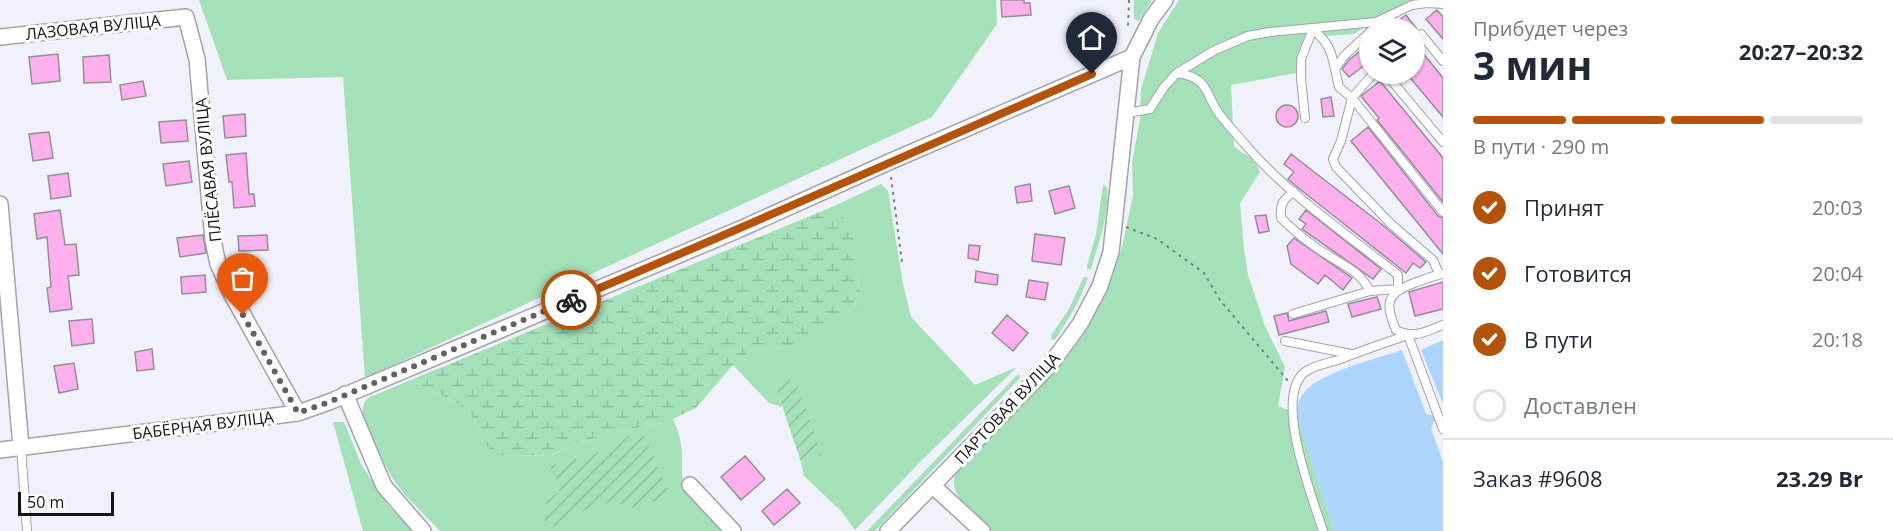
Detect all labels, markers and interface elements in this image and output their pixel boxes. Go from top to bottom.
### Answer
street label: ЛАЗОВАЯ ВУЛІЦА [24,9,163,45]
pin [1066,12,1117,74]
text: Прибудет через [1473,15,1628,42]
map controls [1359,18,1425,84]
button: layers [1359,18,1425,84]
icon: home [1075,21,1108,54]
text: 20:27–20:32 [1739,36,1863,66]
text: 3 мин [1473,38,1592,91]
street label: ПЛЁСАВАЯ ВУЛІЦА [189,96,226,243]
text: В пути · 290 m [1473,133,1609,160]
icon: check [1473,191,1506,224]
text: Принят [1524,192,1604,222]
text: 20:03 [1812,194,1863,221]
pin [217,253,268,315]
icon: check [1473,257,1506,290]
text: Готовится [1524,258,1632,288]
text: 20:04 [1812,260,1863,287]
icon: bag [226,262,259,295]
courier [541,270,601,330]
icon: bike [555,284,588,317]
icon: check [1473,323,1506,356]
text: В пути [1524,324,1593,354]
text: 20:18 [1812,326,1863,353]
street label: ПАРТОВАЯ ВУЛІЦА [949,347,1065,469]
text: Доставлен [1524,390,1637,420]
street label: БАБЁРНАЯ ВУЛІЦА [131,405,276,445]
text: Заказ #9608 [1473,463,1603,493]
text: 23.29 Br [1776,463,1863,493]
scale bar [18,489,114,516]
text: 50 m [27,491,64,513]

